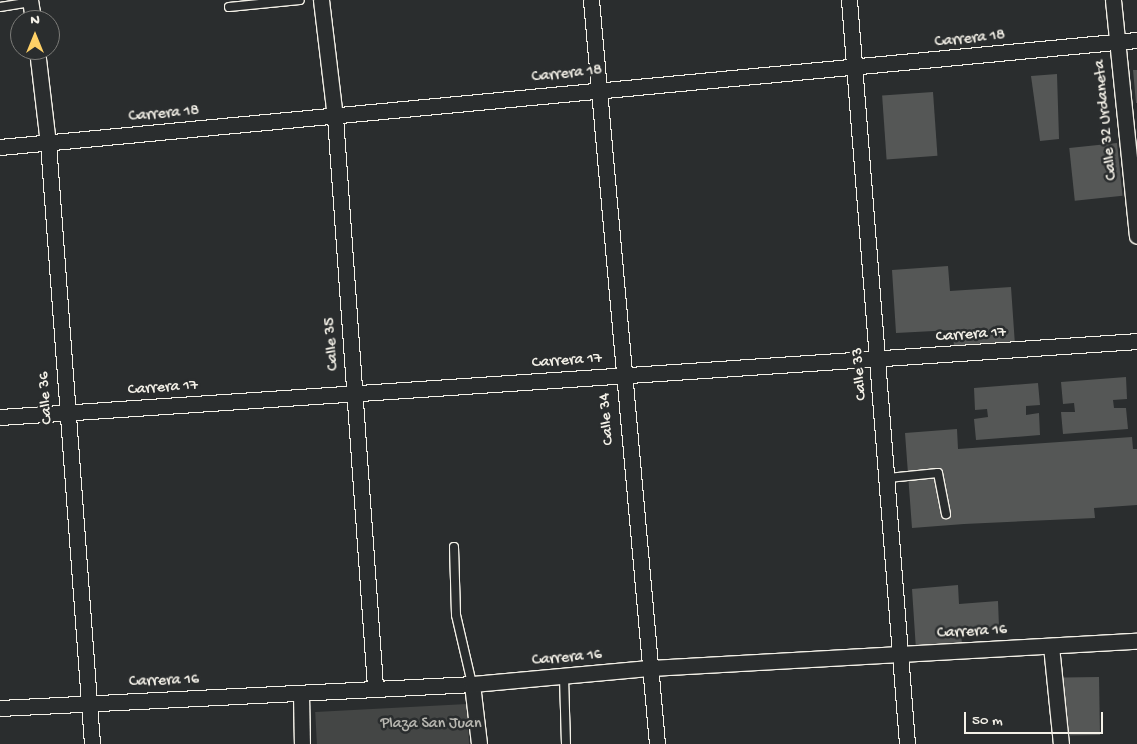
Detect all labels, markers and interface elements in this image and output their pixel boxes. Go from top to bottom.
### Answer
north arrow [10,10,60,60]
text: N [30,12,40,29]
street label: Carrera 18 [934,27,1006,53]
street label: Calle 32 Urdaneta [1091,59,1123,181]
street label: Carrera 18 [531,62,603,88]
street label: Carrera 18 [128,102,200,128]
street label: Calle 35 [322,317,344,371]
street label: Carrera 17 [935,324,1007,348]
street label: Calle 33 [849,347,873,401]
street label: Carrera 17 [531,350,603,374]
street label: Calle 36 [36,371,58,425]
street label: Carrera 17 [127,377,199,401]
street label: Calle 34 [596,392,620,446]
street label: Carrera 16 [937,622,1007,644]
street label: Carrera 16 [531,646,603,672]
street label: Carrera 16 [129,671,199,693]
scale bar [967,702,1106,734]
text: 50 m [972,712,1003,730]
park label: Plaza San Juan [380,715,482,735]

